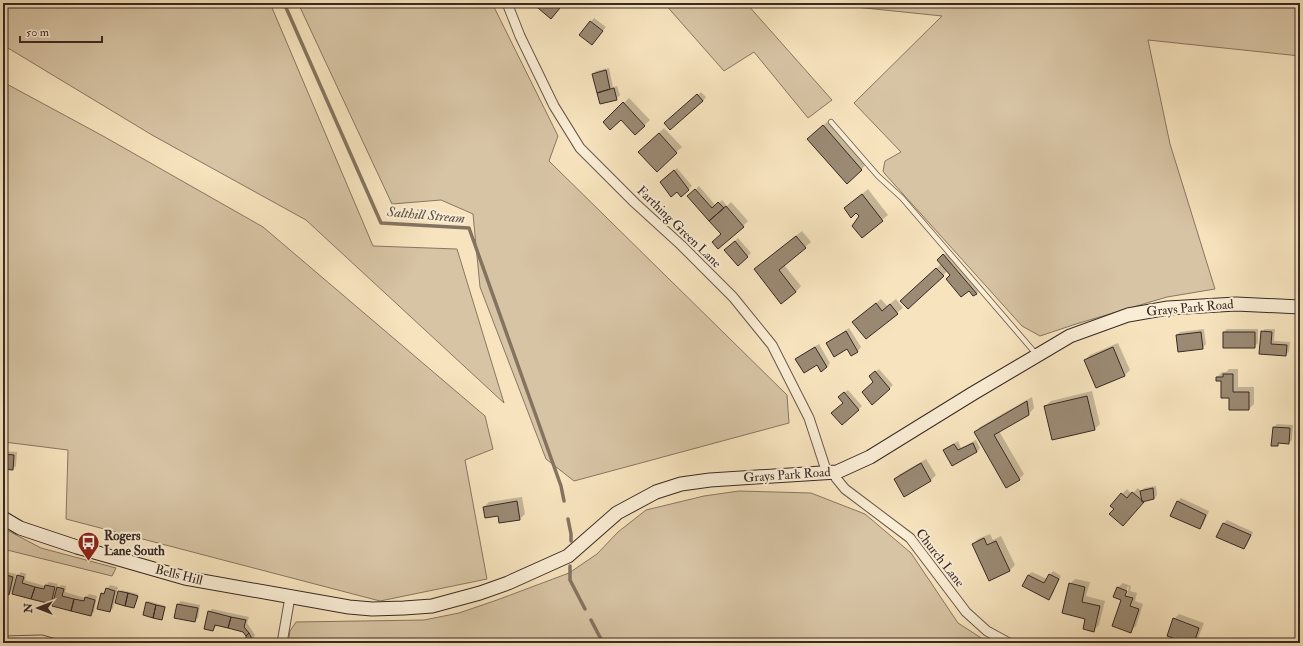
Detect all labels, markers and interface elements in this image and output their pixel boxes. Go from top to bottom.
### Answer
scale bar [20,18,102,44]
text: 50 m [26,25,50,40]
street label: Farthing Green Lane [633,183,725,272]
water label: Salthill Stream [385,203,466,227]
street label: Grays Park Road [1146,296,1235,321]
street label: Grays Park Road [743,464,832,487]
street label: Church Lane [912,526,968,591]
place label: Rogers Lane South [104,528,165,559]
bus stop icon: Rogers Lane South [76,530,102,563]
street label: Bells Hill [153,561,205,589]
north arrow [18,588,58,628]
text: N [22,602,35,614]

